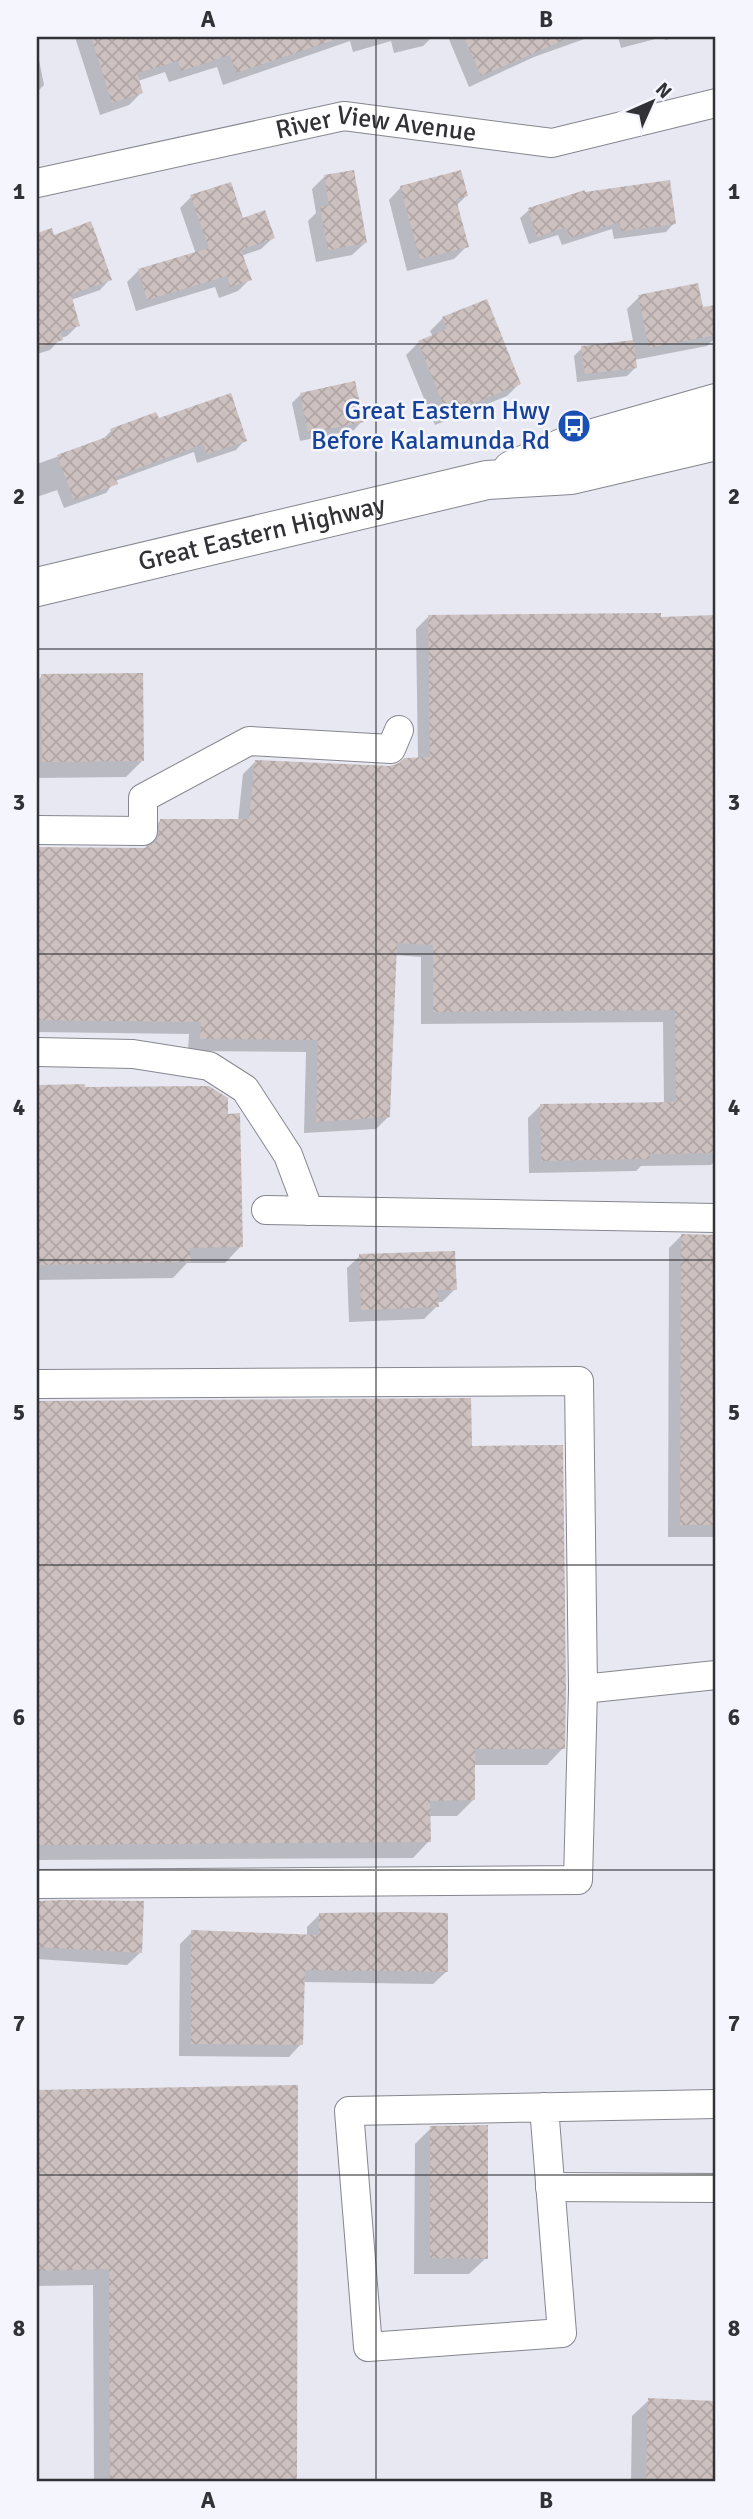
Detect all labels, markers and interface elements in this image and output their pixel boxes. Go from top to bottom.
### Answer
text: A [201,5,216,34]
text: B [539,5,553,34]
north arrow [616,66,686,136]
text: N [650,78,676,104]
street label: River View Avenue [273,99,478,149]
text: 1 [13,177,25,206]
text: 1 [728,177,740,206]
place label: Great Eastern Hwy Before Kalamunda Rd [311,395,550,457]
bus stop icon: Great Eastern Hwy Before Kalamunda Rd [555,407,593,445]
text: 2 [13,482,25,511]
text: 2 [728,482,740,511]
street label: Great Eastern Highway [135,489,388,578]
text: 3 [13,788,25,817]
text: 3 [728,788,740,817]
text: 4 [13,1093,25,1122]
text: 4 [728,1093,740,1122]
text: 5 [13,1398,25,1427]
text: 5 [728,1398,740,1427]
text: 6 [13,1703,25,1732]
text: 6 [728,1703,740,1732]
text: 7 [13,2009,25,2038]
text: 7 [728,2009,740,2038]
text: 8 [13,2314,25,2343]
text: 8 [728,2314,740,2343]
text: A [201,2486,216,2515]
text: B [539,2486,553,2515]

